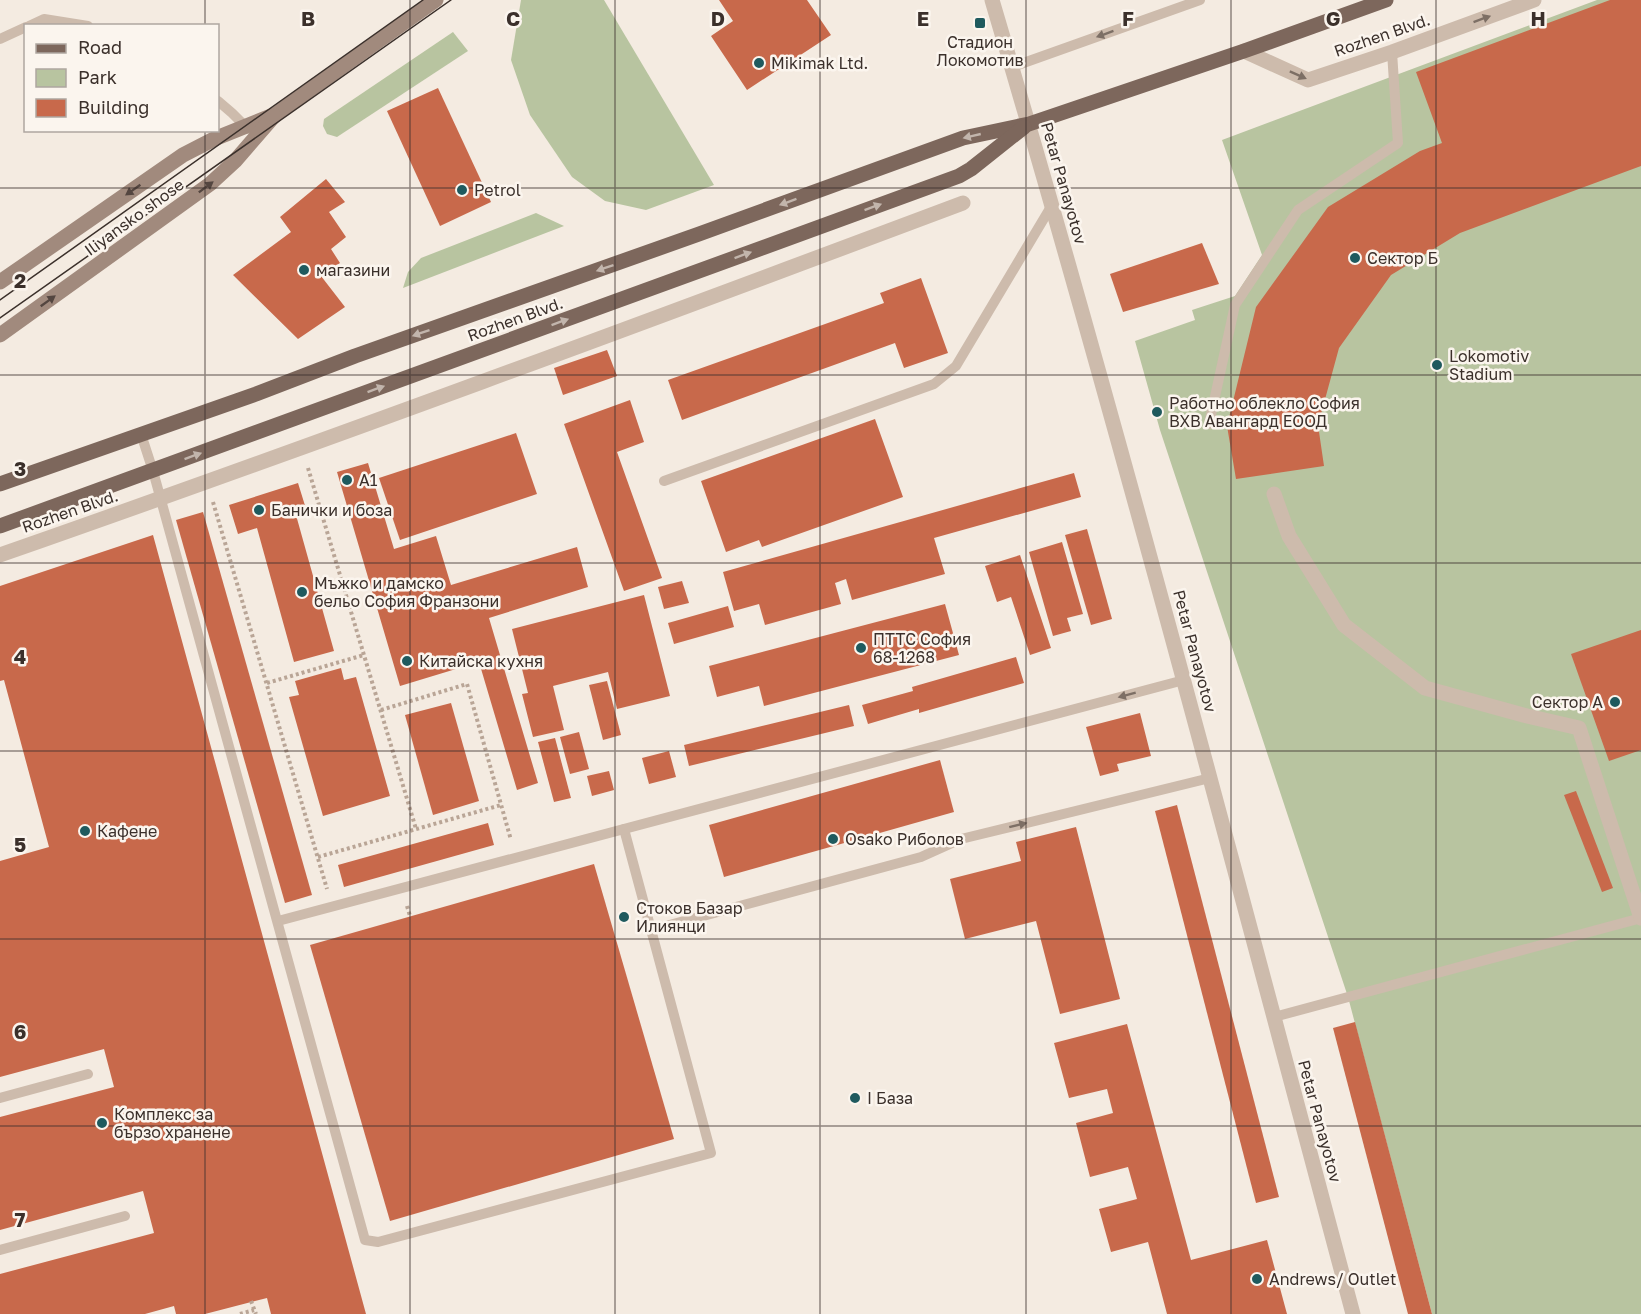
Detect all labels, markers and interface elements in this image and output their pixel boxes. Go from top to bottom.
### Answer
text: B [301,6,315,30]
text: C [506,6,520,30]
text: D [711,6,725,30]
text: E [917,6,929,30]
text: F [1122,6,1134,30]
text: G [1326,6,1340,30]
text: H [1530,6,1546,30]
street label: Rozhen Blvd. [1331,9,1433,61]
one-way arrow [1473,14,1491,24]
marker: Стадион Локомотив [973,16,987,30]
legend [24,24,219,132]
one-way arrow [1096,29,1114,39]
place label: Стадион Локомотив [936,32,1024,70]
text: Road [78,36,122,58]
place label: Mikimak Ltd. [771,53,868,73]
marker: Mikimak Ltd. [752,56,766,70]
text: Park [78,66,117,88]
one-way arrow [1289,71,1306,80]
text: Building [78,96,149,118]
street label: Petar Panayotov [1037,120,1091,246]
one-way arrow [962,132,981,141]
street label: Iliyansko shose [80,174,188,260]
place label: Petrol [474,180,521,200]
one-way arrow [198,182,213,194]
marker: Petrol [455,183,469,197]
one-way arrow [125,184,141,196]
one-way arrow [779,197,797,207]
one-way arrow [864,202,882,212]
place label: Сектор Б [1367,248,1438,268]
one-way arrow [734,250,752,260]
marker: Сектор Б [1348,251,1362,265]
place label: магазини [316,260,390,280]
marker: магазини [297,263,311,277]
one-way arrow [596,263,614,273]
text: 2 [14,268,26,292]
street label: Rozhen Blvd. [464,292,566,346]
one-way arrow [39,295,55,307]
one-way arrow [551,317,569,327]
one-way arrow [412,328,430,338]
place label: Lokomotiv Stadium [1449,346,1529,384]
marker: Lokomotiv Stadium [1430,358,1444,372]
one-way arrow [368,384,386,394]
place label: Работно облекло София ВХВ Авангард ЕООД [1169,393,1360,431]
marker: Работно облекло София ВХВ Авангард ЕООД [1150,405,1164,419]
one-way arrow [185,451,203,461]
text: 3 [14,456,26,480]
place label: A1 [359,470,378,490]
marker: A1 [340,473,354,487]
street label: Rozhen Blvd. [19,485,121,537]
place label: Банички и боза [271,500,392,520]
marker: Банички и боза [252,503,266,517]
place label: Мъжко и дамско бельо София Франзони [314,573,499,611]
marker: Мъжко и дамско бельо София Франзони [295,585,309,599]
street label: Petar Panayotov [1169,588,1221,715]
place label: ПТТС София 68-1268 [873,629,971,667]
marker: ПТТС София 68-1268 [854,641,868,655]
text: 4 [14,644,26,668]
place label: Китайска кухня [419,651,543,671]
marker: Китайска кухня [400,654,414,668]
one-way arrow [1118,691,1136,700]
place label: Сектор А [1532,692,1603,712]
marker: Сектор А [1608,695,1622,709]
one-way arrow [1009,820,1027,830]
place label: Кафене [97,821,157,841]
marker: Кафене [78,824,92,838]
place label: Osako Риболов [845,829,964,849]
text: 5 [14,832,26,856]
marker: Osako Риболов [826,832,840,846]
place label: Стоков Базар Илиянци [636,898,743,936]
marker: Стоков Базар Илиянци [617,910,631,924]
text: 6 [14,1019,26,1043]
street label: Petar Panayotov [1294,1058,1346,1185]
place label: I База [867,1088,913,1108]
marker: I База [848,1091,862,1105]
place label: Комплекс за бързо хранене [114,1104,231,1142]
marker: Комплекс за бързо хранене [95,1116,109,1130]
text: 7 [15,1207,26,1231]
place label: Andrews/ Outlet [1269,1269,1396,1289]
marker: Andrews/ Outlet [1250,1272,1264,1286]

